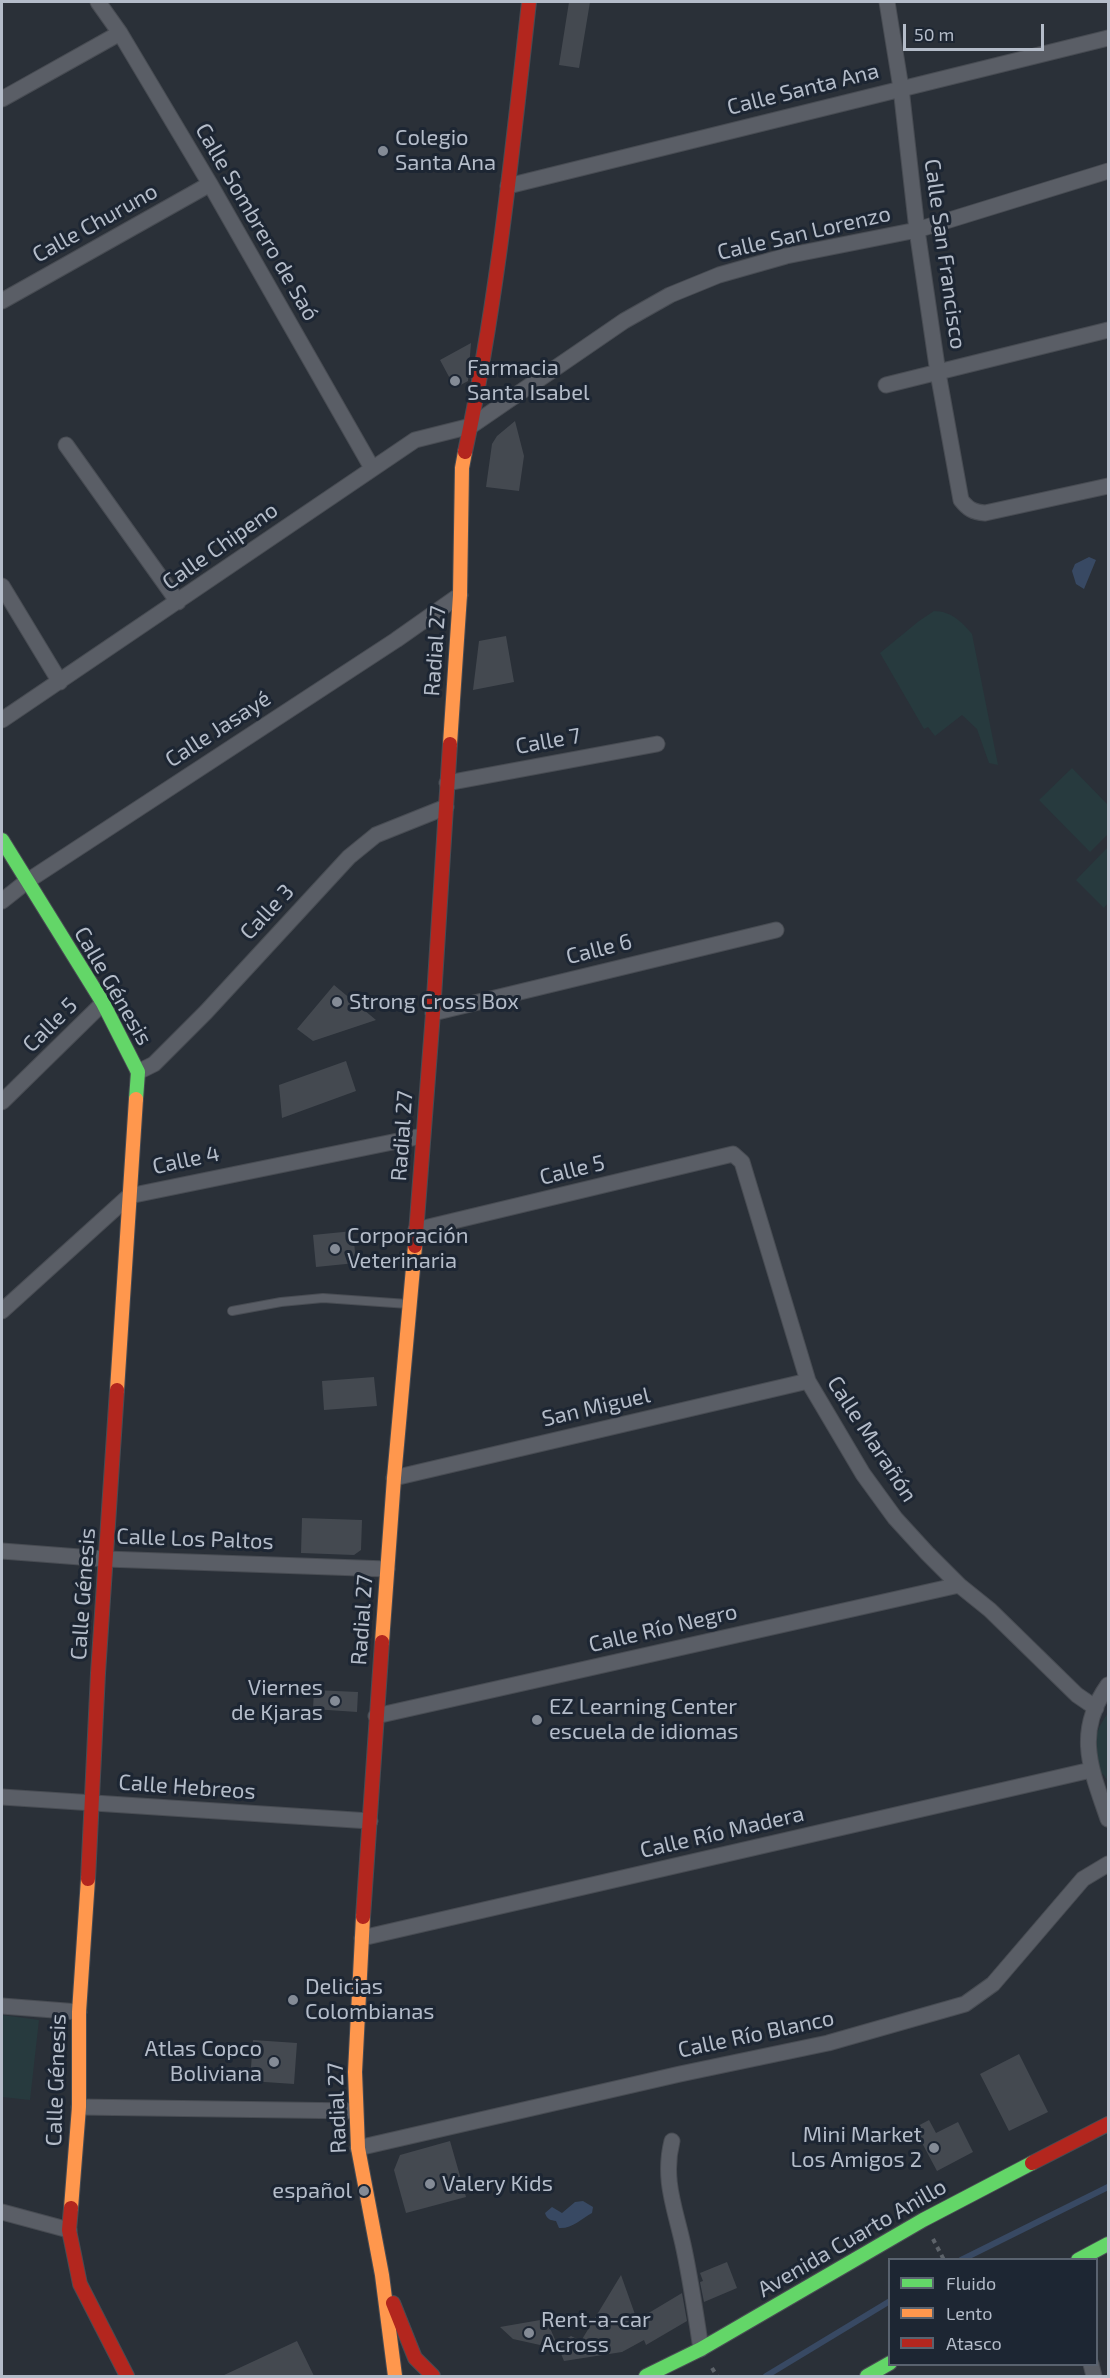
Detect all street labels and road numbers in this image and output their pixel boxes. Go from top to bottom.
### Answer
street label: Calle Santa Ana [724,57,882,121]
street label: Calle Sombrero de Saó [190,119,324,325]
street label: Calle San Francisco [919,157,971,351]
street label: Calle Churuno [28,178,162,268]
street label: Calle San Lorenzo [715,200,893,266]
street label: Calle Chipeno [157,496,283,596]
street label: Radial 27 [419,605,451,697]
street label: Calle Jasayé [160,685,276,773]
street label: Calle 7 [513,722,583,760]
street label: Calle 3 [235,879,299,945]
street label: Calle Génesis [68,922,158,1050]
street label: Calle 6 [563,928,635,970]
street label: Calle 5 [17,992,83,1058]
street label: Radial 27 [386,1090,418,1182]
street label: Calle 4 [150,1140,222,1180]
street label: Calle 5 [537,1149,607,1191]
street label: Calle Marañón [822,1371,922,1507]
street label: San Miguel [539,1382,653,1432]
street label: Calle Los Paltos [116,1523,274,1555]
street label: Calle Génesis [65,1527,101,1661]
street label: Radial 27 [346,1574,378,1666]
street label: Calle Río Negro [586,1598,740,1658]
street label: Calle Hebreos [118,1769,256,1805]
street label: Calle Río Madera [637,1800,807,1864]
street label: Calle Río Blanco [675,2005,837,2063]
street label: Calle Génesis [40,2013,72,2147]
street label: Radial 27 [322,2062,352,2154]
street label: Avenida Cuarto Anillo [753,2173,951,2303]

